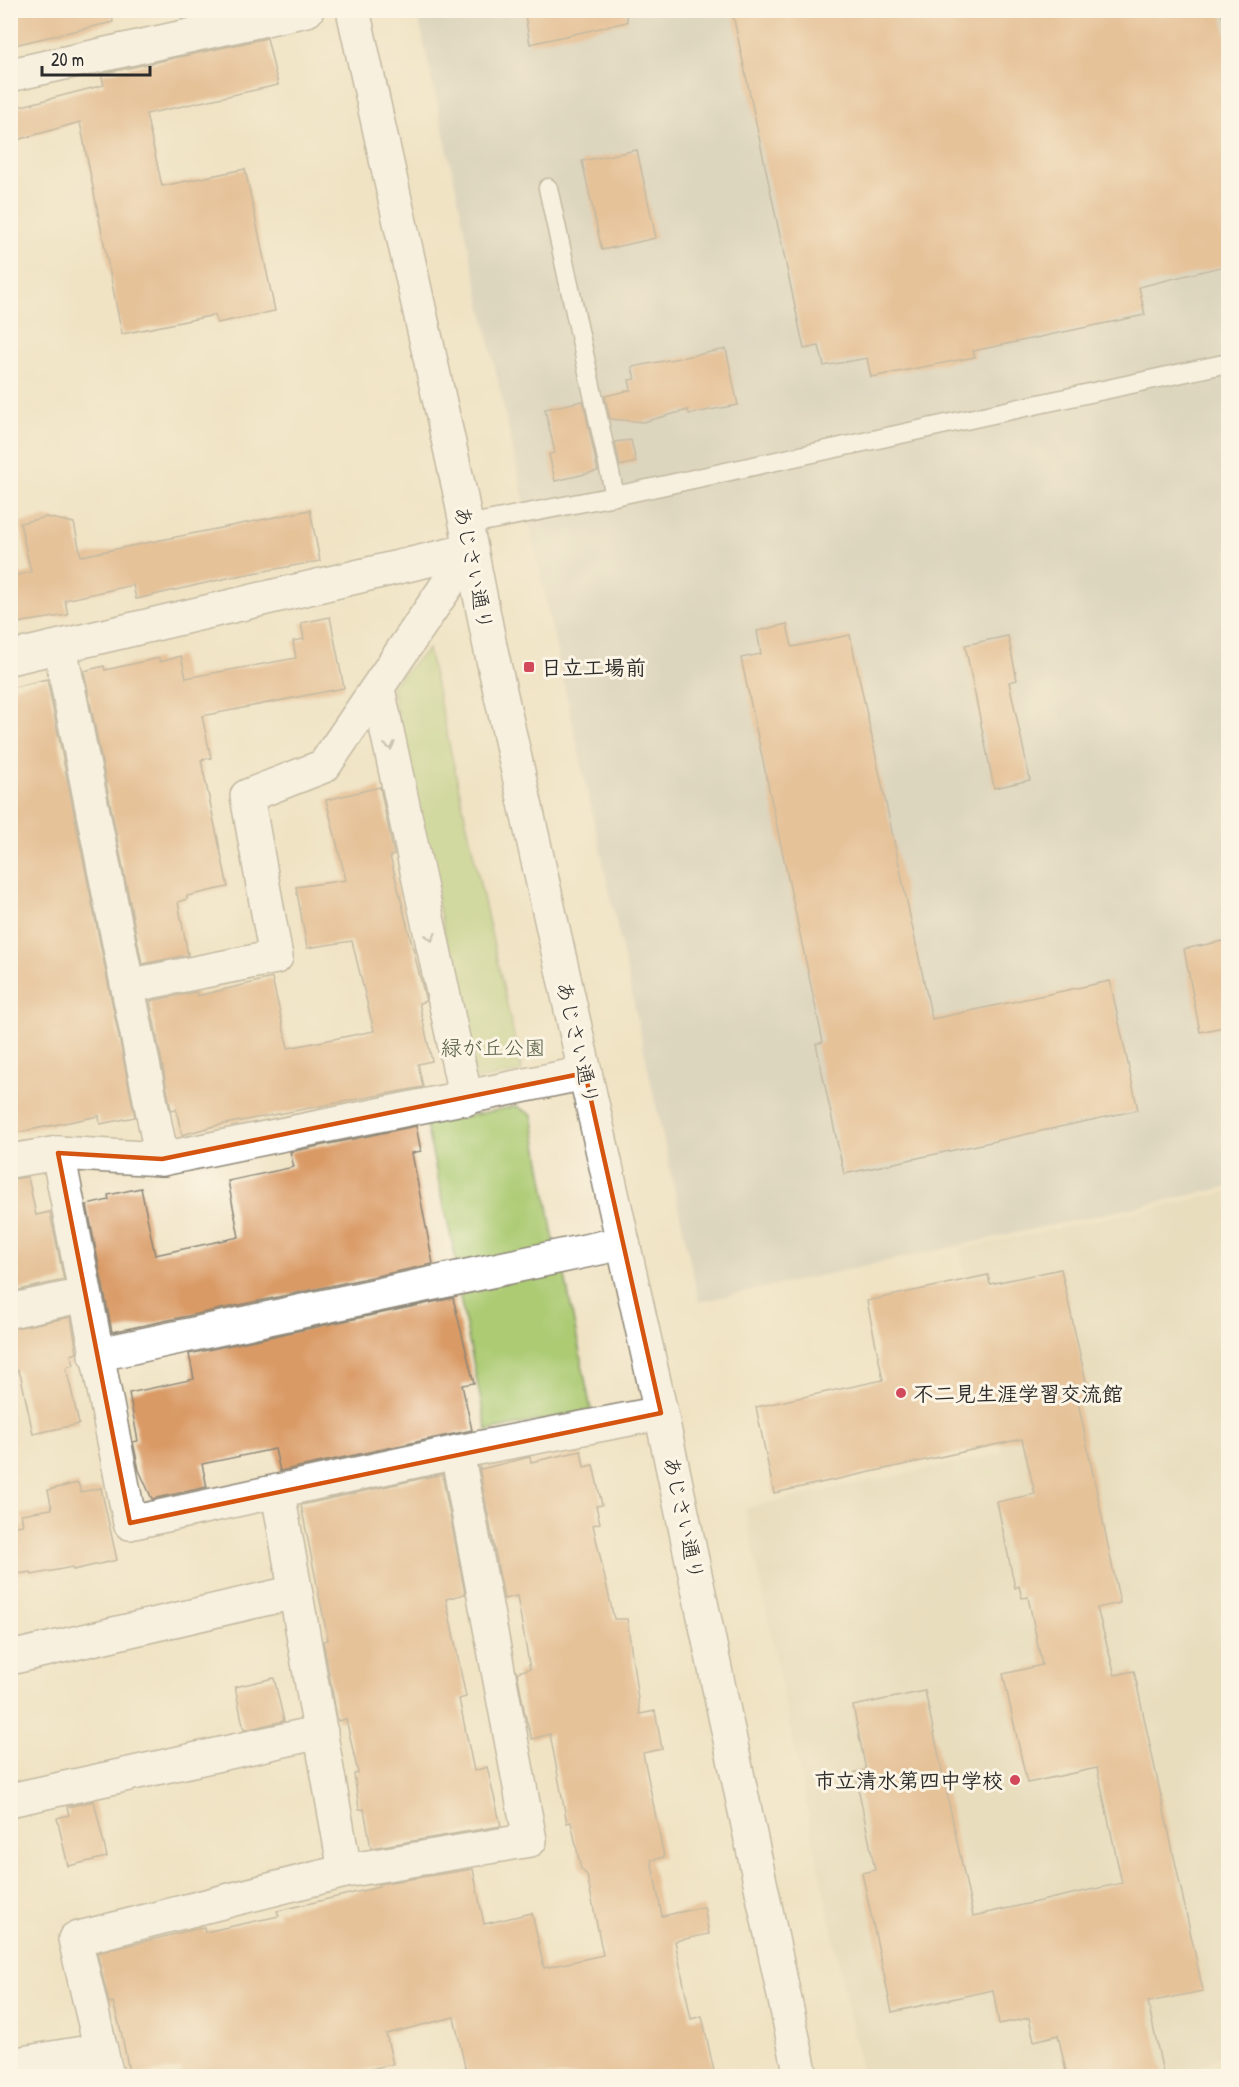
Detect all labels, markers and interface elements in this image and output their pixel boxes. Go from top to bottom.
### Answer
scale bar [42,39,150,77]
text: 20 m [51,47,84,72]
street label: あじさい通り [448,503,500,633]
place label: 日立工場前 [541,653,646,682]
marker: 日立工場前 [522,660,536,674]
one-way arrow [383,741,396,751]
one-way arrow [424,931,437,941]
street label: あじさい通り [550,978,606,1108]
park label: 緑が丘公園 [441,1033,546,1062]
place label: 不二見生涯学習交流館 [913,1379,1123,1408]
marker: 不二見生涯学習交流館 [894,1386,908,1400]
street label: あじさい通り [657,1453,711,1583]
place label: 市立清水第四中学校 [814,1766,1003,1795]
marker: 市立清水第四中学校 [1008,1773,1022,1787]

